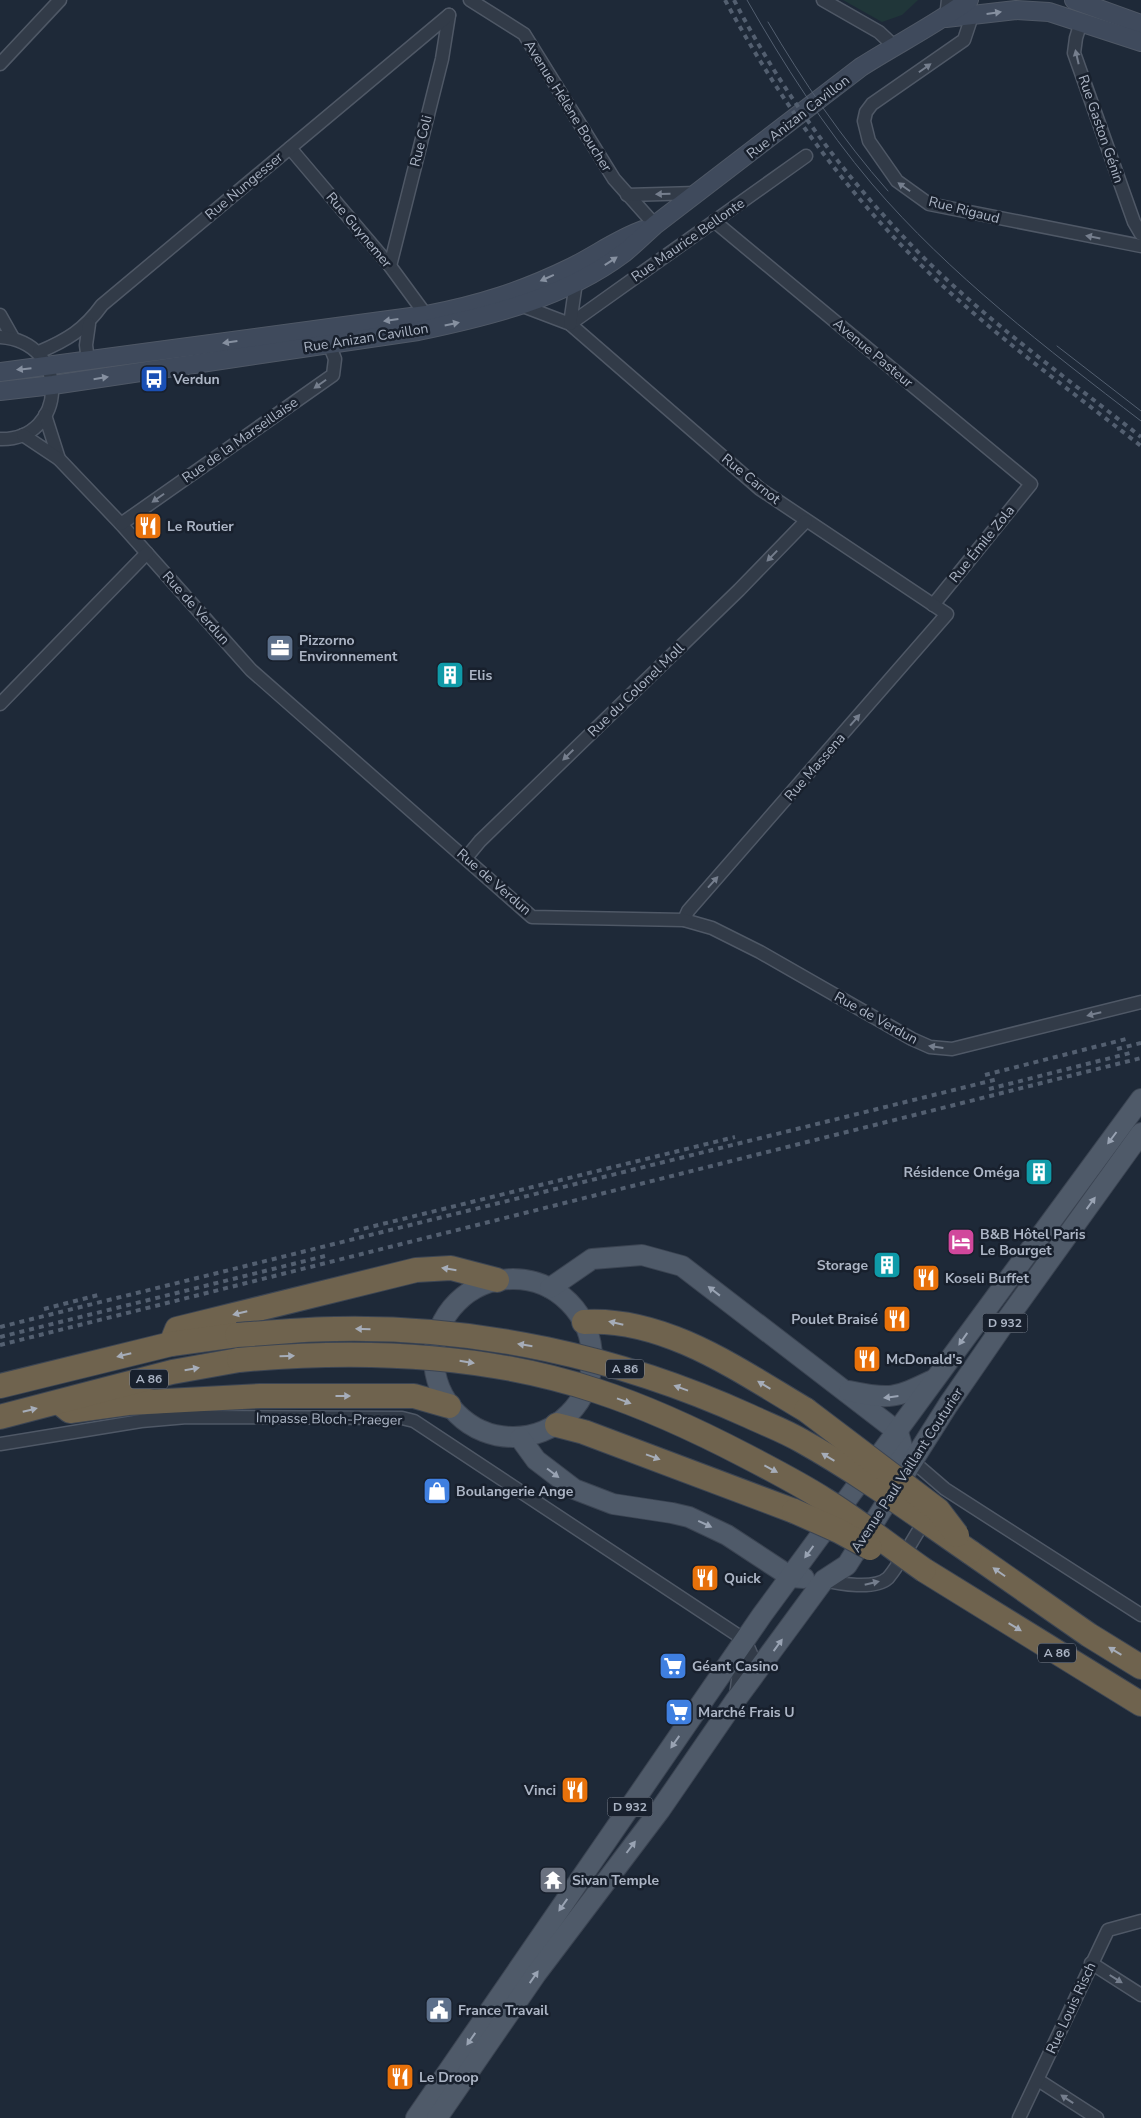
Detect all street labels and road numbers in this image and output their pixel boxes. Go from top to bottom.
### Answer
street label: Avenue Hélène Boucher [520,37,616,175]
street label: Rue Anizan Cavillon [743,71,853,163]
street label: Rue Gaston Génin [1074,72,1128,186]
street label: Rue Coli [405,113,437,169]
street label: Rue Nungesser [201,148,287,224]
street label: Rue Guynemer [322,188,396,272]
street label: Rue Rigaud [927,192,1001,228]
street label: Rue Maurice Bellonte [628,194,748,286]
street label: Avenue Pasteur [829,314,917,392]
street label: Rue Anizan Cavillon [302,319,430,357]
street label: Rue de la Marseillaise [178,393,302,487]
street label: Rue Carnot [718,449,784,509]
street label: Rue Émile Zola [945,501,1019,587]
street label: Rue de Verdun [158,567,234,649]
street label: Rue du Colonel Moll [583,638,689,741]
street label: Rue Massena [780,729,850,805]
street label: Rue de Verdun [453,844,535,920]
street label: Rue de Verdun [831,987,921,1049]
road number: D 932 [982,1314,1028,1332]
road number: A 86 [606,1360,644,1378]
road number: A 86 [130,1370,168,1388]
street label: Avenue Paul Vaillant Couturier [847,1384,967,1556]
street label: Impasse Bloch-Praeger [256,1408,402,1430]
road number: A 86 [1038,1644,1076,1662]
road number: D 932 [608,1798,652,1816]
street label: Rue Louis Risch [1042,1959,1100,2057]

